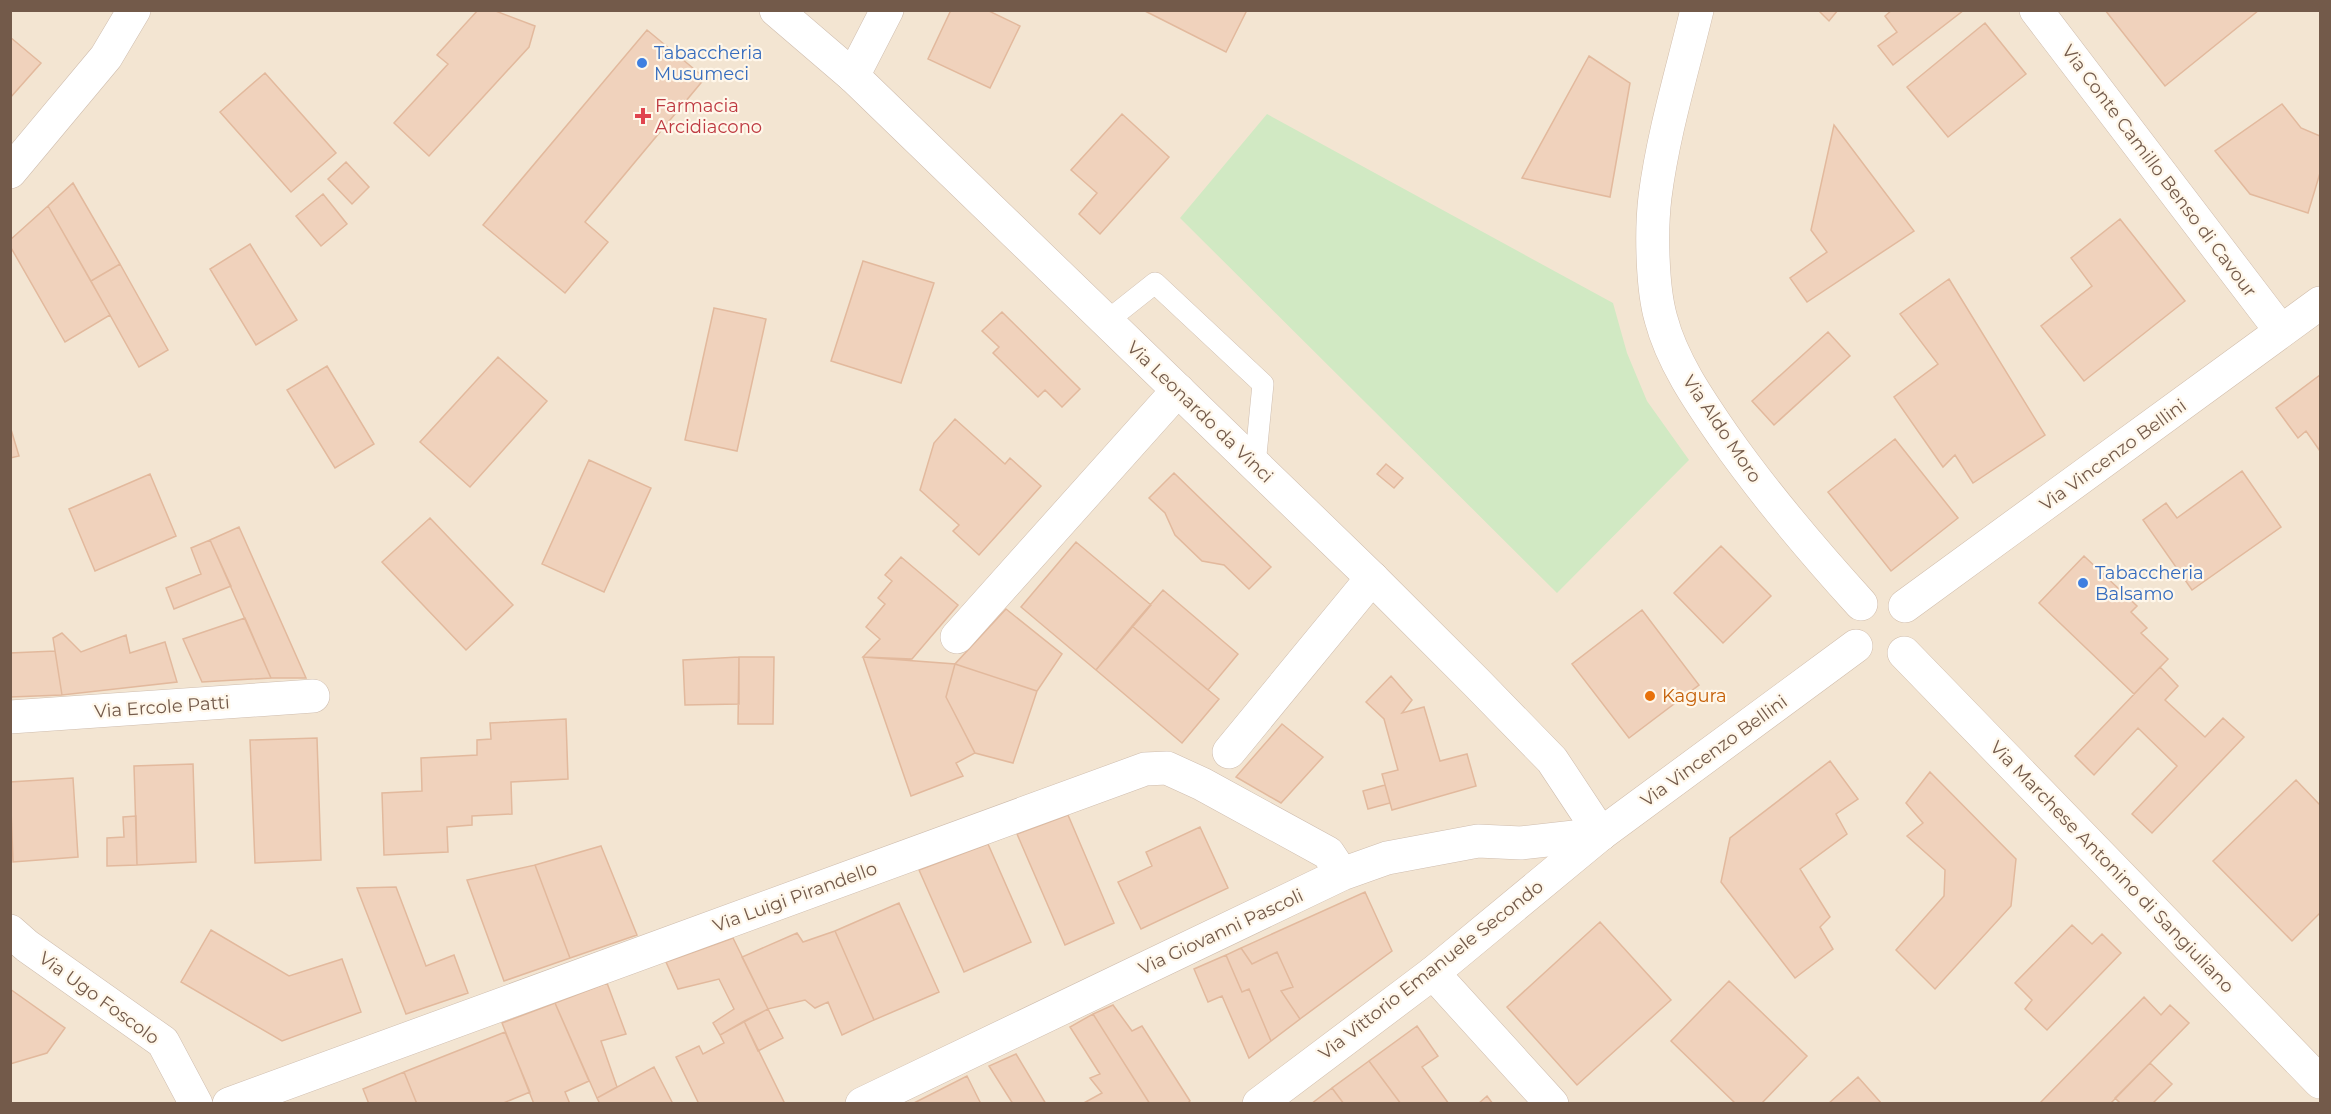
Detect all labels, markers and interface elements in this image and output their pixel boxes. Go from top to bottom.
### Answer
street label: Via Conte Camillo Benso di Cavour [2057,41,2261,301]
place label: Tabaccheria Musumeci [654,42,763,85]
marker: Tabaccheria Musumeci [635,56,649,70]
place label: Farmacia Arcidiacono [655,95,762,138]
marker: Farmacia Arcidiacono [636,109,650,123]
street label: Via Leonardo da Vinci [1122,336,1278,488]
street label: Via Aldo Moro [1678,371,1766,487]
street label: Via Vincenzo Bellini [2035,394,2191,516]
place label: Tabaccheria Balsamo [2095,562,2204,605]
marker: Tabaccheria Balsamo [2076,576,2090,590]
place label: Kagura [1662,685,1727,707]
marker: Kagura [1643,689,1657,703]
street label: Via Vincenzo Bellini [1636,690,1792,812]
street label: Via Ercole Patti [94,691,230,723]
street label: Via Marchese Antonino di Sangiuliano [1985,736,2239,998]
street label: Via Luigi Pirandello [710,857,880,937]
street label: Via Vittorio Emanuele Secondo [1314,876,1548,1064]
street label: Via Giovanni Pascoli [1135,884,1307,980]
street label: Via Ugo Foscolo [34,947,164,1049]

